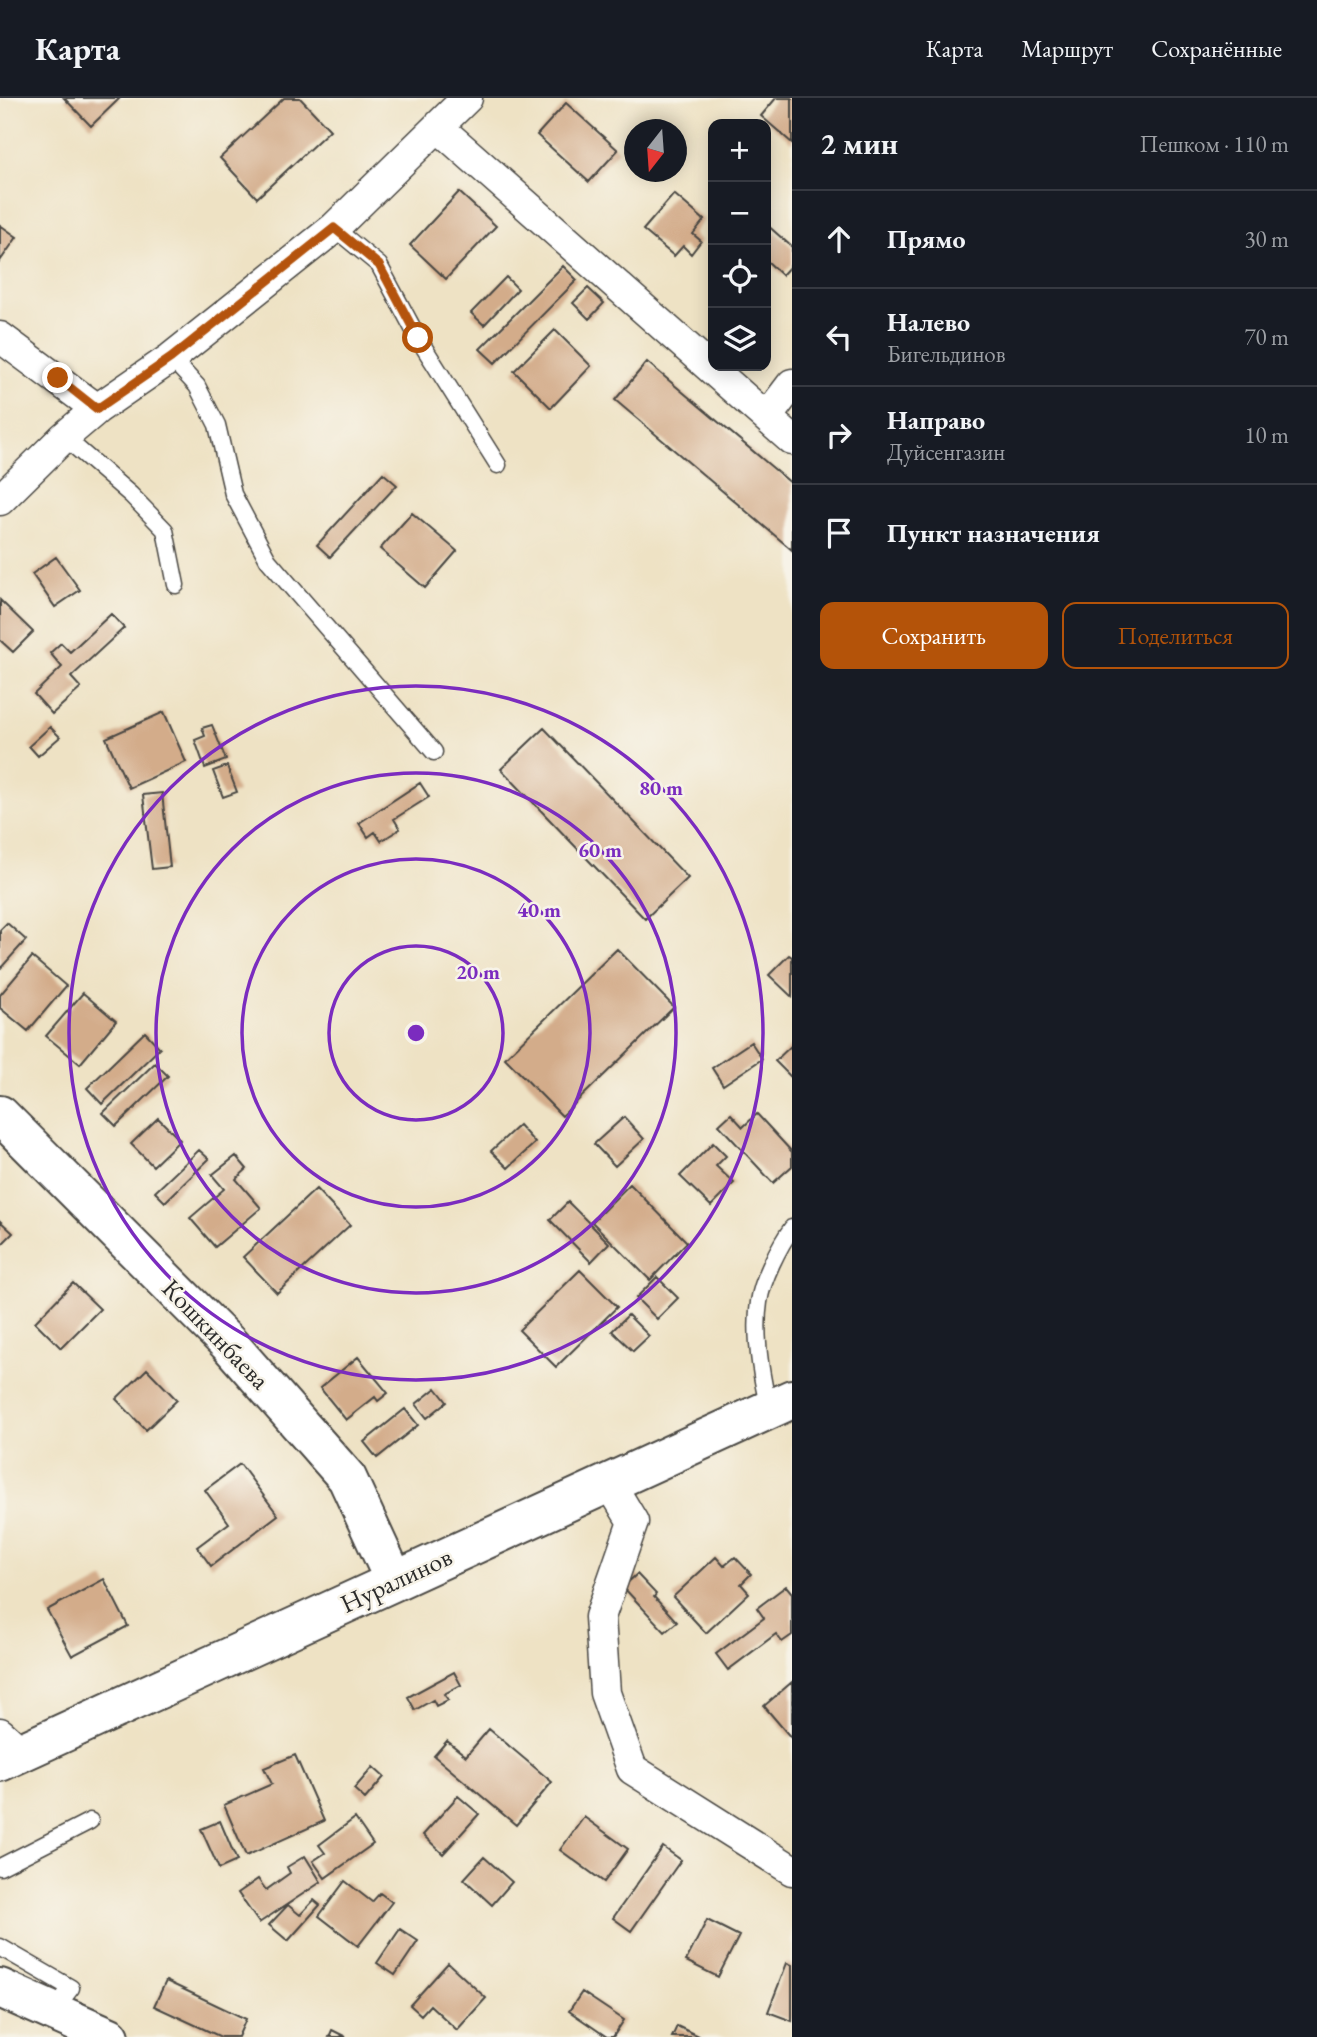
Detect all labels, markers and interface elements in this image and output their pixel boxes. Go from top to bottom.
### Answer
text: Карта [35,27,120,70]
text: Карта [926,33,983,64]
text: Маршрут [1021,33,1113,64]
text: Сохранённые [1151,33,1282,64]
north arrow [624,119,687,182]
map controls [708,119,771,371]
button: + [708,119,771,182]
text: 2 мин [820,124,898,163]
text: Пешком · 110 m [1140,129,1289,159]
button: − [708,182,771,245]
icon: ahead [820,220,858,258]
text: Прямо [887,222,966,256]
text: 30 m [1244,224,1289,254]
button: locate [708,245,771,308]
text: Налево [887,305,970,339]
button: layers [708,308,771,371]
icon: left [820,318,858,356]
route start [402,322,433,353]
text: 70 m [1244,322,1289,352]
text: Бигельдинов [887,339,1006,369]
route end [42,362,73,393]
text: Направо [887,403,985,437]
icon: right [820,416,858,454]
text: 10 m [1244,420,1289,450]
text: Дуйсенгазин [887,437,1005,467]
icon: arrive [820,514,858,552]
text: Пункт назначения [887,516,1100,550]
button: Сохранить [820,602,1048,669]
button: Поделиться [1062,602,1289,669]
text: 80 m [639,774,683,801]
text: 60 m [578,836,622,863]
text: 40 m [517,896,561,923]
text: 20 m [456,958,500,985]
centre of rings [404,1021,428,1045]
street label: Кошкинбаева [155,1272,278,1397]
street label: Нуралинов [335,1539,457,1621]

